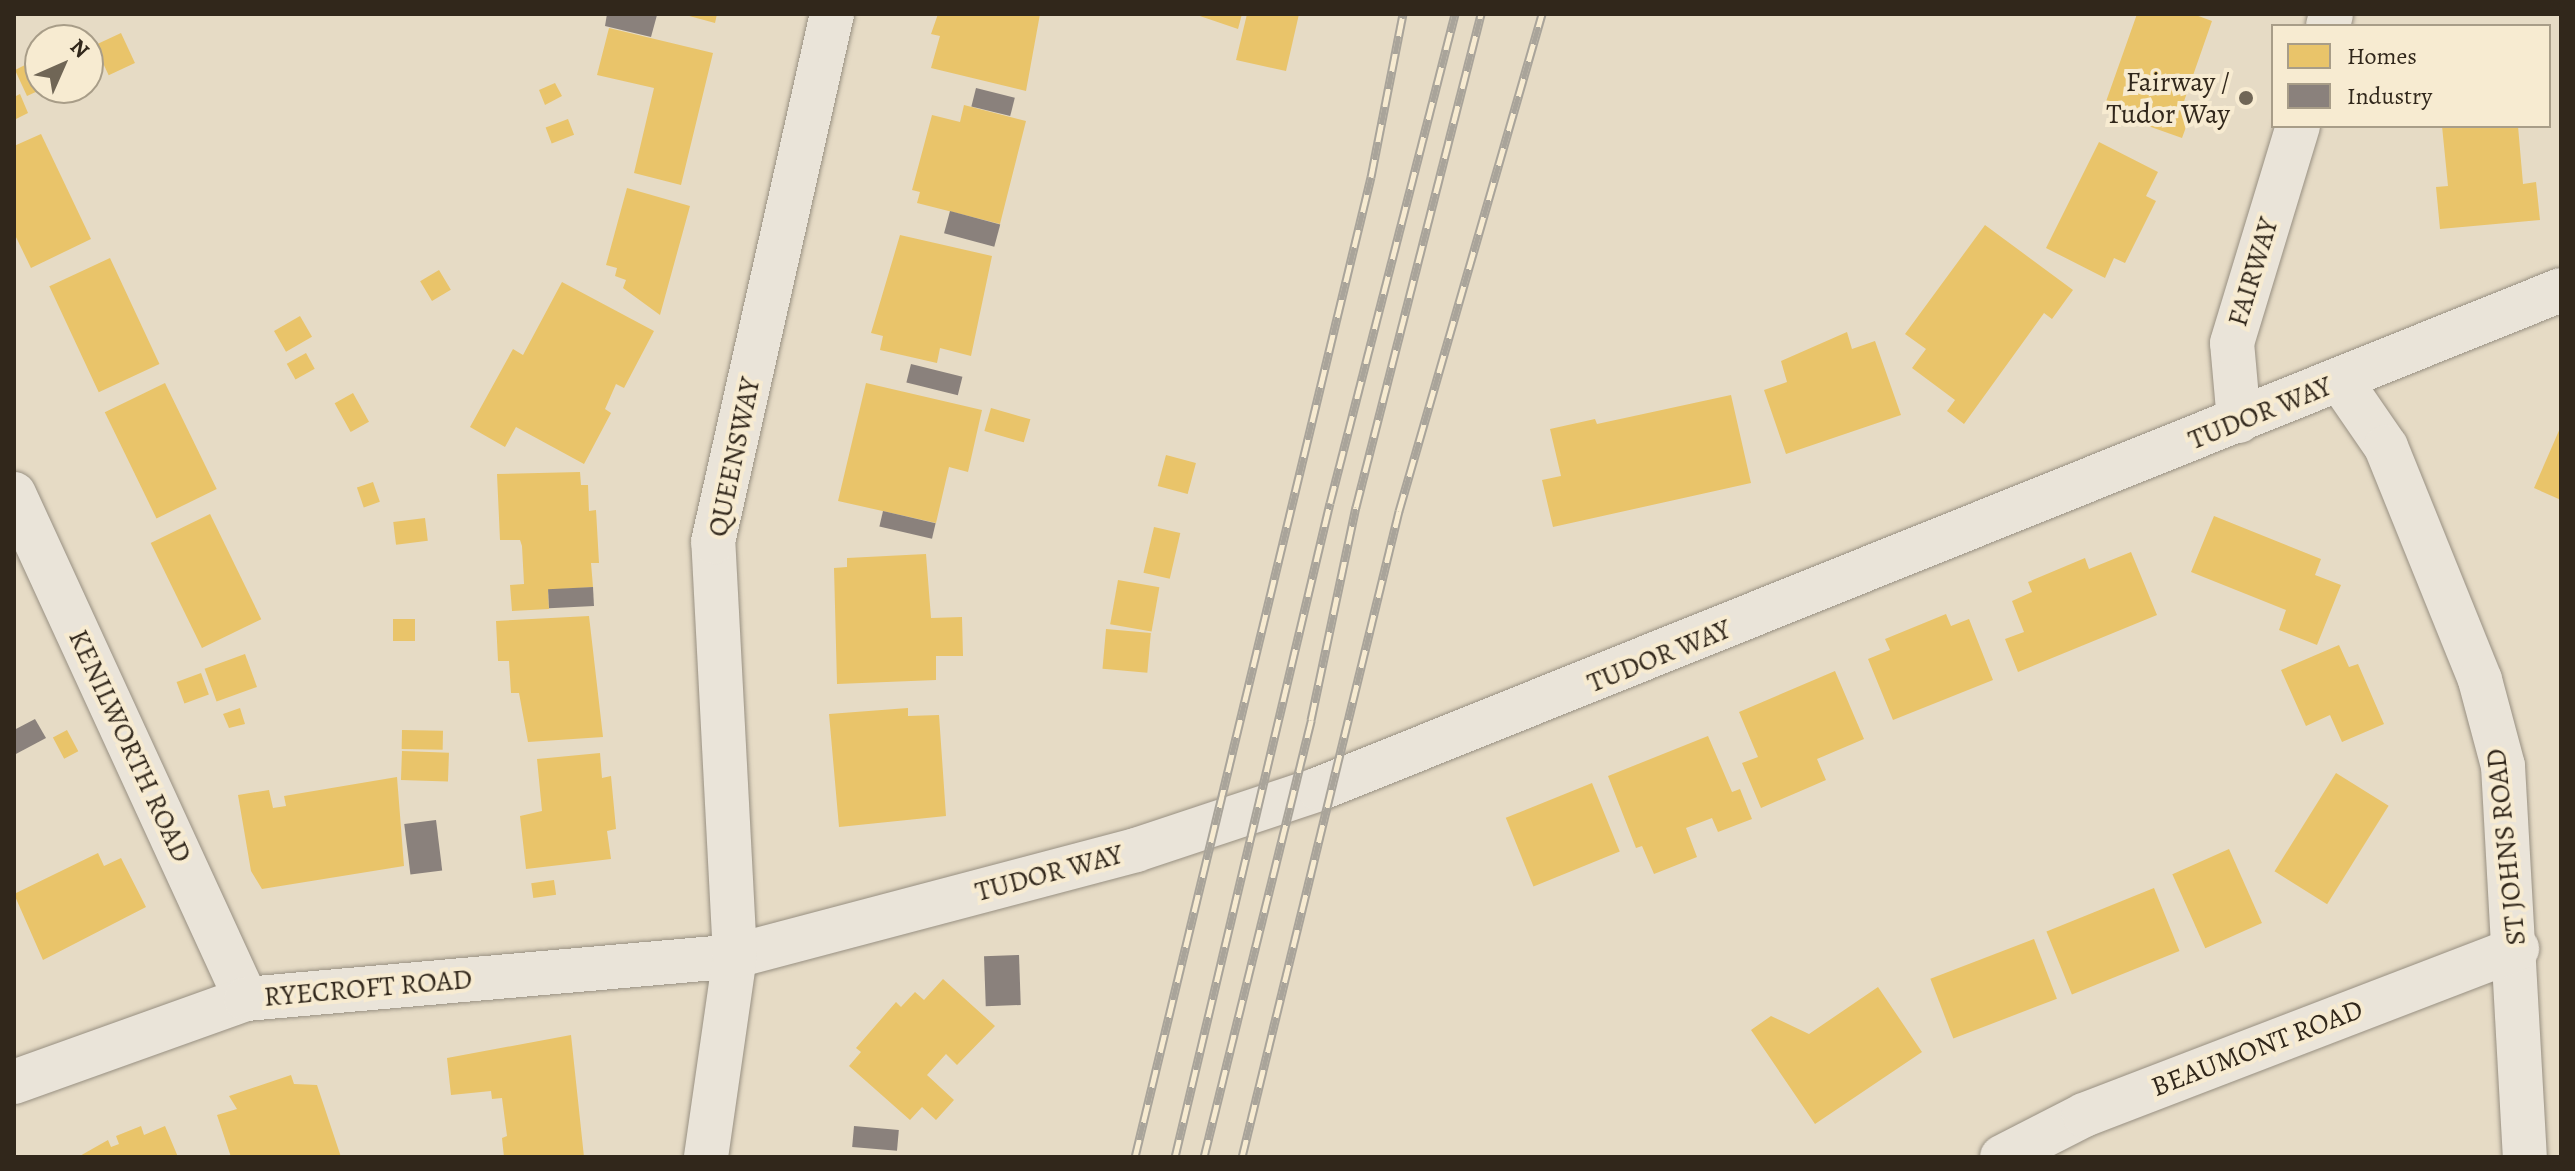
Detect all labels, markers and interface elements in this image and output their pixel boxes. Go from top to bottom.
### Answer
north arrow [24,24,104,104]
legend [2271,24,2551,128]
text: N [63,32,96,65]
text: Homes [2347,40,2417,72]
place label: Fairway / Tudor Way [2106,65,2230,131]
text: Industry [2347,80,2432,112]
marker: Fairway / Tudor Way [2237,89,2255,107]
street label: FAIRWAY [2221,214,2285,330]
street label: TUDOR WAY [2184,369,2336,457]
street label: QUEENSWAY [701,374,767,540]
street label: TUDOR WAY [1583,612,1735,700]
street label: KENILWORTH ROAD [61,624,199,868]
street label: ST JOHNS ROAD [2479,747,2533,947]
street label: TUDOR WAY [972,837,1126,909]
street label: RYECROFT ROAD [262,962,474,1014]
street label: BEAUMONT ROAD [2147,992,2367,1104]

